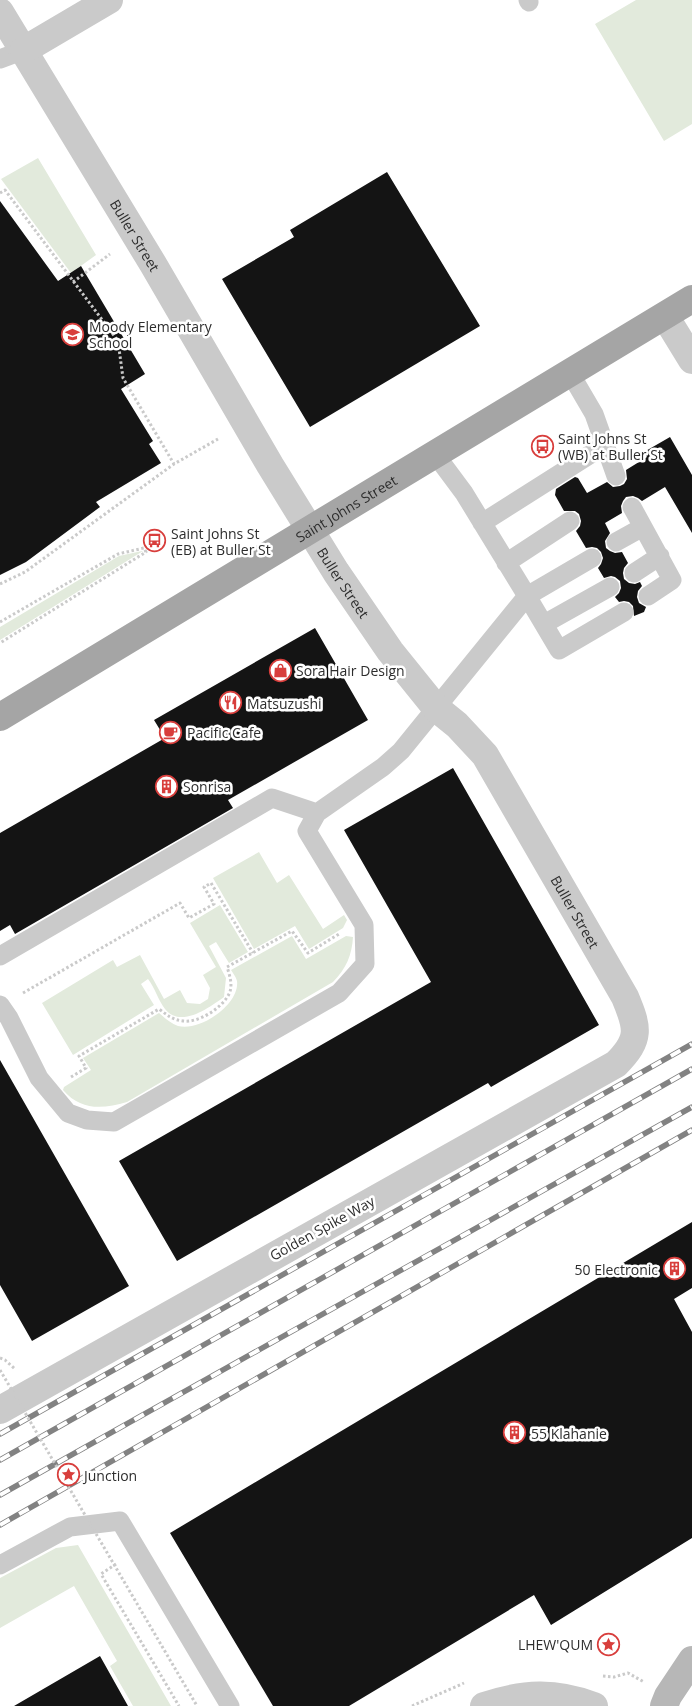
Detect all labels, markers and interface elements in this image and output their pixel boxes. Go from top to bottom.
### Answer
street label: Buller Street [106,195,165,275]
place label: Moody Elementary School [89,317,213,352]
school or university icon: Moody Elementary School [61,322,85,346]
place label: Saint Johns St (WB) at Buller St [558,429,663,464]
bus stop icon: Saint Johns St (WB) at Buller St [530,434,554,458]
street label: Saint Johns Street [292,470,400,546]
place label: Saint Johns St (EB) at Buller St [171,524,271,559]
bus stop icon: Saint Johns St (EB) at Buller St [143,529,167,553]
street label: Buller Street [313,543,374,622]
shop icon: Sora Hair Design [268,658,292,682]
place label: Sora Hair Design [296,661,405,680]
restaurant icon: Matsuzushi [219,691,243,715]
place label: Matsuzushi [247,694,322,713]
cafe icon: Pacific Cafe [159,720,183,744]
place label: Pacific Cafe [187,723,261,742]
building icon: Sonrisa [155,774,179,798]
place label: Sonrisa [183,777,231,796]
street label: Buller Street [547,872,604,951]
street label: Golden Spike Way [266,1191,379,1265]
building icon: 50 Electronic [662,1257,686,1281]
place label: 50 Electronic [575,1260,658,1279]
building icon: 55 Klahanie [503,1421,527,1445]
place label: 55 Klahanie [531,1424,607,1443]
place icon: Junction [56,1463,80,1487]
place label: Junction [82,1466,137,1485]
place icon: LHEW'QUM [597,1632,621,1656]
place label: LHEW'QUM [518,1635,593,1654]

